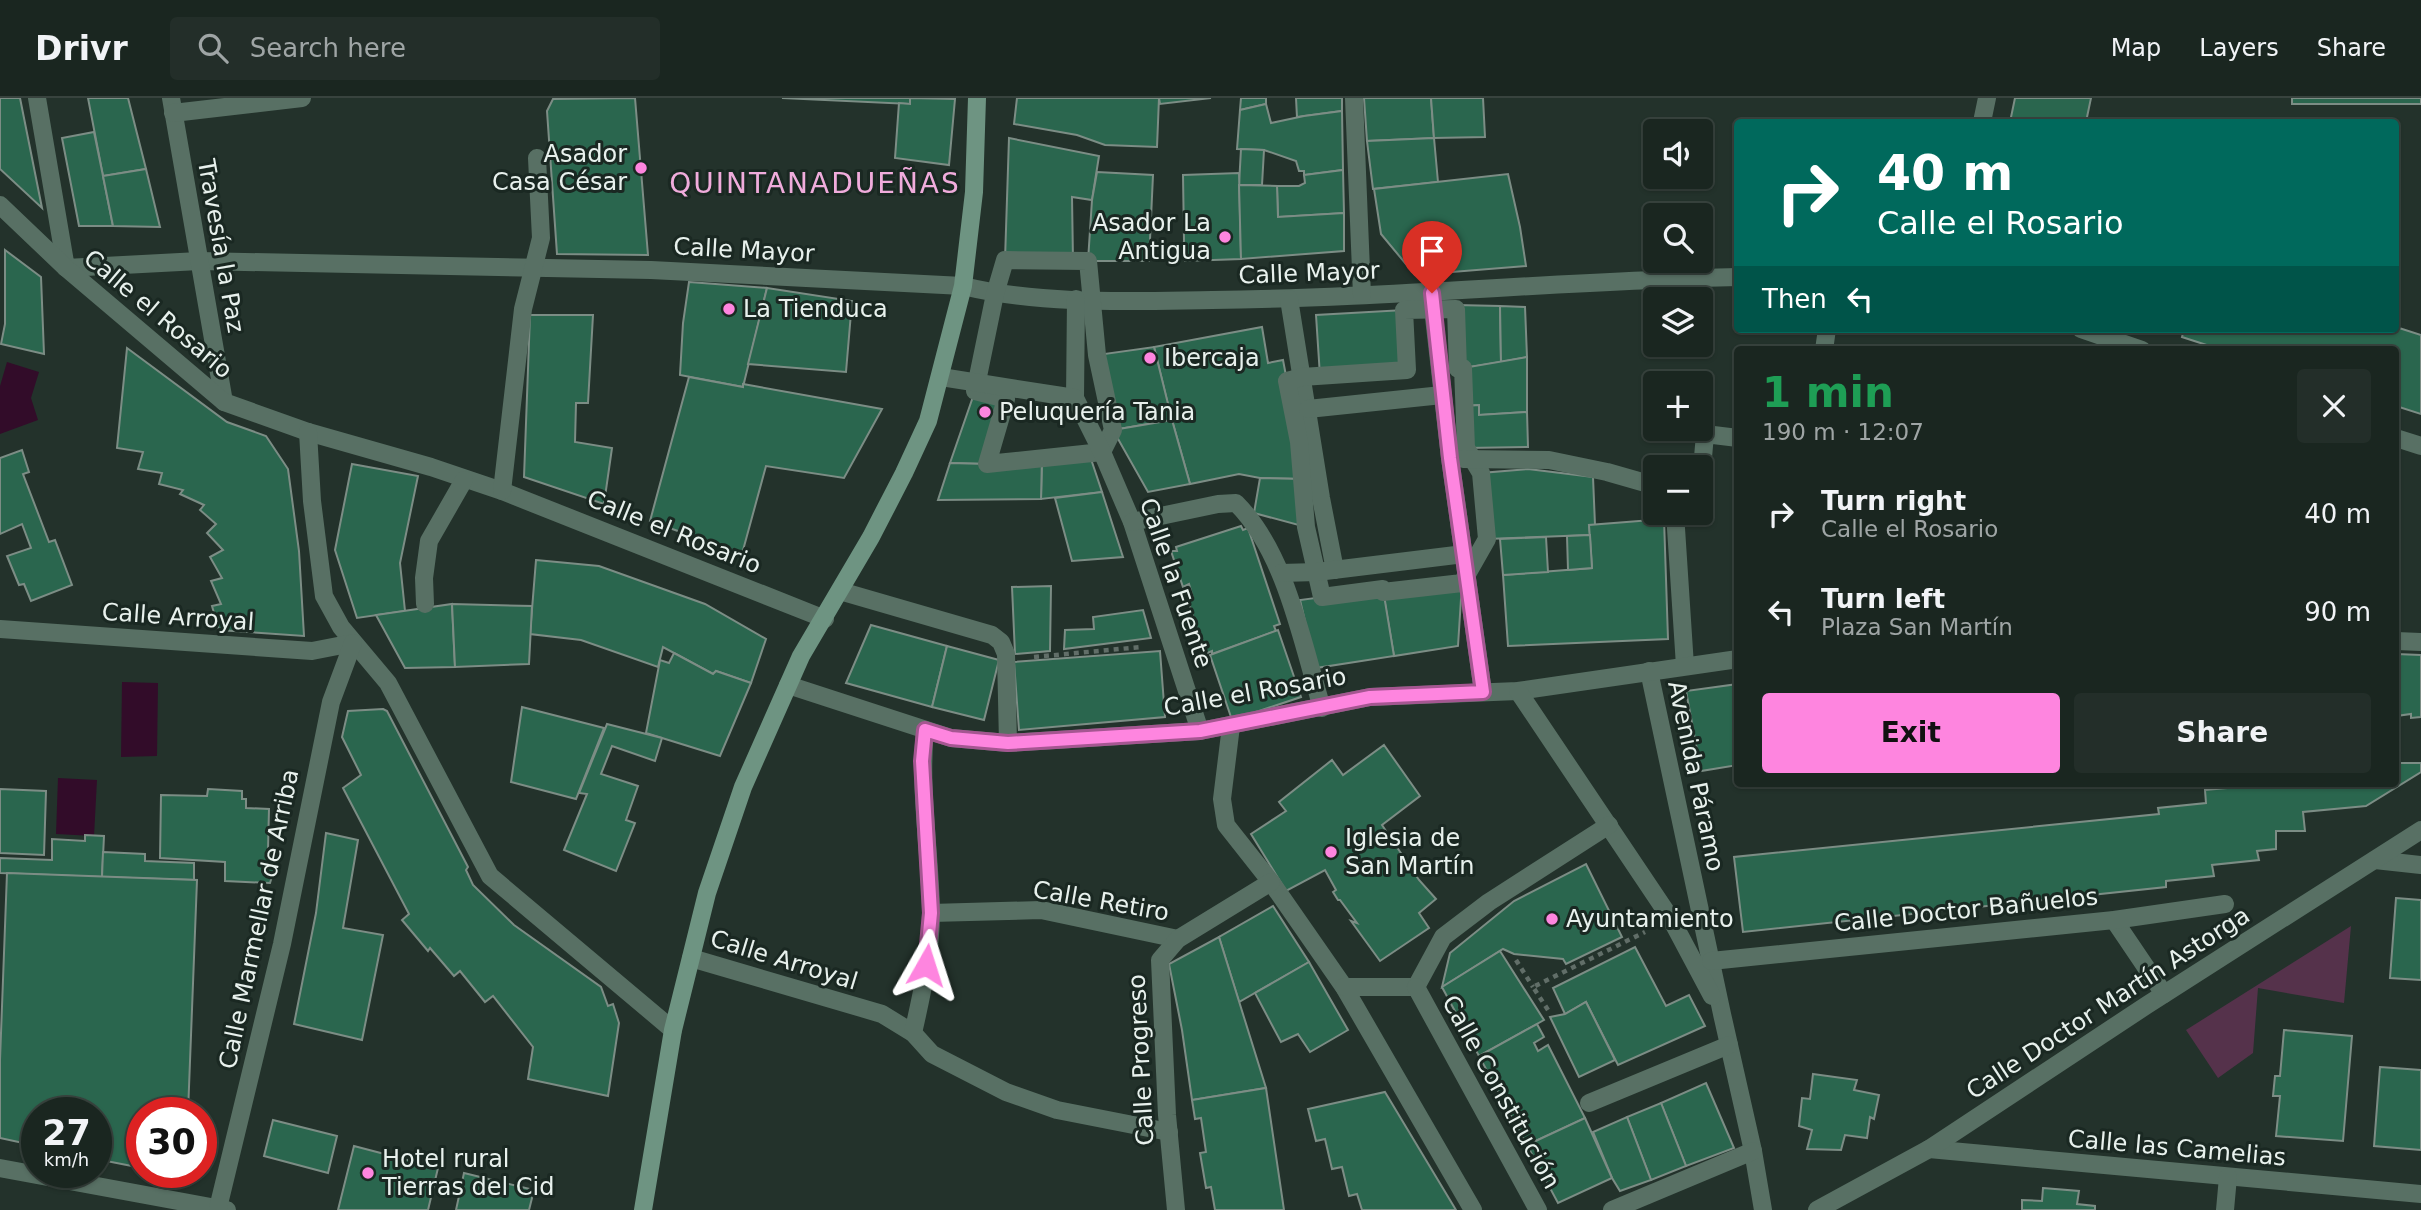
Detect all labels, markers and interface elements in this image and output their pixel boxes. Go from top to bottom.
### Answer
search box [170,17,660,80]
text: Drivr [35,29,128,68]
icon: search [194,29,232,67]
text: Search here [250,33,406,63]
text: Map [2111,34,2161,62]
text: Layers [2199,34,2279,62]
text: Share [2317,34,2386,62]
map controls [1643,119,1713,525]
button: sound [1643,119,1713,189]
place label: Asador Casa César [492,140,627,196]
text: 40 m [1877,145,2013,202]
icon: right [1762,147,1853,238]
street label: Travesía la Paz [192,156,250,335]
marker: Asador Casa César [633,160,649,176]
district label: QUINTANADUEÑAS [669,167,961,200]
button: search [1643,203,1713,273]
text: Calle el Rosario [1877,204,2124,242]
place label: Asador La Antigua [1092,209,1211,265]
pin [1402,221,1462,293]
marker: Asador La Antigua [1217,229,1233,245]
street label: Calle Mayor [673,232,815,268]
icon: arrive [1413,232,1451,270]
street label: Calle el Rosario [78,244,238,384]
street label: Calle Mayor [1238,257,1380,289]
icon: left [1841,280,1879,318]
text: Then [1762,284,1827,314]
button: layers [1643,287,1713,357]
place label: La Tienduca [743,295,888,323]
marker: La Tienduca [721,301,737,317]
place label: Ibercaja [1164,344,1260,372]
marker: Ibercaja [1142,350,1158,366]
text: 1 min [1762,368,1894,417]
button: close [2297,369,2371,443]
button: + [1643,371,1713,441]
place label: Peluquería Tania [999,398,1195,426]
marker: Peluquería Tania [977,404,993,420]
text: 190 m · 12:07 [1762,419,1924,445]
button: − [1643,455,1713,525]
street label: Calle el Rosario [583,484,765,580]
text: Turn right [1821,486,1966,516]
street label: Calle la Fuente [1134,494,1218,672]
icon: right [1762,495,1800,533]
text: 40 m [2304,499,2371,529]
text: Calle el Rosario [1821,516,1998,542]
text: Turn left [1821,584,1945,614]
icon: left [1762,593,1800,631]
text: 90 m [2304,597,2371,627]
street label: Calle Arroyal [101,598,255,636]
text: Plaza San Martín [1821,614,2013,640]
street label: Calle el Rosario [1161,662,1349,722]
street label: Avenida Páramo [1662,678,1730,874]
button: Exit [1762,693,2060,773]
button: Share [2074,693,2371,773]
street label: Calle Marmellar de Arriba [214,767,304,1071]
place label: Iglesia de San Martín [1345,824,1474,880]
marker: Iglesia de San Martín [1323,844,1339,860]
street label: Calle Retiro [1031,875,1171,927]
street label: Calle Doctor Bañuelos [1833,882,2099,938]
street label: Calle Doctor Martín Astorga [1961,901,2255,1105]
place label: Ayuntamiento [1566,905,1734,933]
marker: Ayuntamiento [1544,911,1560,927]
street label: Calle Arroyal [707,924,861,996]
position arrow [889,928,963,1002]
street label: Calle Progreso [1123,973,1159,1147]
street label: Calle Constitución [1436,990,1566,1194]
speed limit sign: 30 [126,1097,217,1188]
text: 27 [42,1113,91,1153]
street label: Calle las Camelias [2067,1125,2287,1171]
place label: Hotel rural Tierras del Cid [381,1145,554,1201]
text: km/h [44,1149,89,1170]
marker: Hotel rural Tierras del Cid [360,1165,376,1181]

